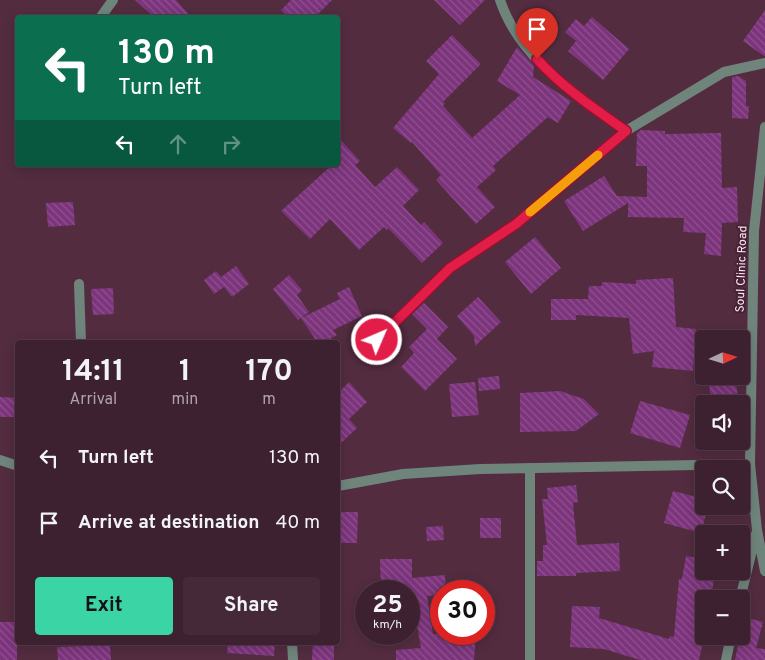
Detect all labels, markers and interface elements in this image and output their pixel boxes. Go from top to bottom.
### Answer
pin [516,8,558,59]
icon: arrive [523,15,551,43]
text: 130 m [118,32,215,76]
icon: left [35,35,100,100]
text: Turn left [118,75,201,102]
icon: left [111,130,139,158]
icon: ahead [164,130,192,158]
icon: right [217,130,245,158]
street label: Soul Clinic Road [732,225,752,313]
position arrow [350,313,402,365]
north arrow [695,330,750,385]
map controls [695,330,750,645]
text: 14:11 [62,354,125,391]
text: 1 [179,354,191,391]
text: 170 [245,354,293,391]
text: Arrival [69,390,117,410]
text: min [172,390,198,410]
text: m [262,390,276,410]
button: sound [695,395,750,450]
icon: left [35,444,63,472]
text: Turn left [78,446,154,470]
text: 130 m [269,446,320,470]
button: search [695,460,750,515]
icon: arrive [35,509,63,537]
text: Arrive at destination [78,511,259,535]
text: 40 m [275,511,320,535]
button: + [695,525,750,580]
button: Exit [35,577,173,635]
button: Share [183,577,320,635]
speed limit sign: 30 [430,580,495,645]
text: 25 [372,590,403,622]
button: − [695,590,750,645]
text: km/h [373,617,402,633]

